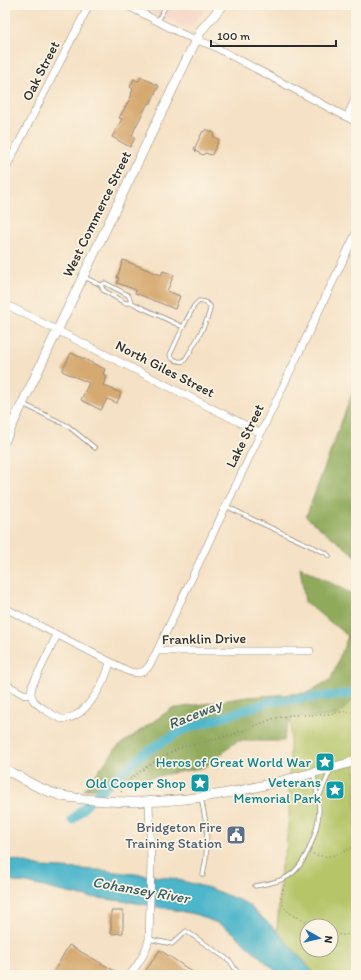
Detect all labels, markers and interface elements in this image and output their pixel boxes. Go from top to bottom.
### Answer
scale bar [211,22,336,48]
text: 100 m [217,29,250,43]
street label: Oak Street [19,38,63,104]
street label: West Commerce Street [59,148,135,280]
street label: North Giles Street [113,337,217,401]
street label: Lake Street [222,401,268,471]
street label: Franklin Drive [162,630,247,648]
water label: Raceway [166,694,226,733]
place icon: Heros of Great World War [314,751,336,773]
place label: Heros of Great World War [156,754,311,771]
place icon: Old Cooper Shop [189,772,211,794]
place label: Veterans Memorial Park [234,774,321,807]
place label: Old Cooper Shop [86,775,186,792]
place icon: Veterans Memorial Park [324,779,346,801]
place label: Bridgeton Fire Training Station [125,819,222,852]
public building icon: Bridgeton Fire Training Station [225,824,247,846]
water label: Cohansey River [91,873,193,908]
north arrow [299,918,339,958]
text: N [321,935,335,944]

